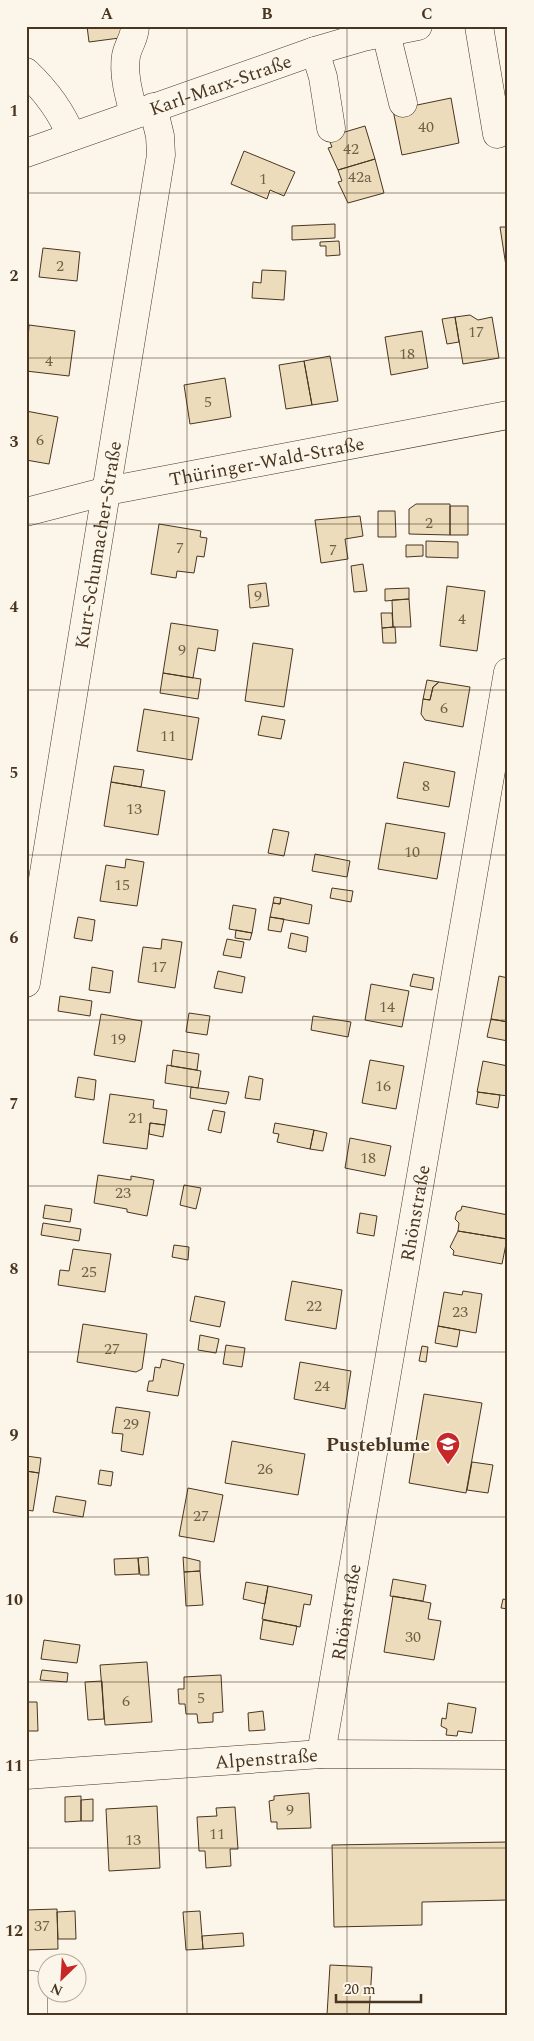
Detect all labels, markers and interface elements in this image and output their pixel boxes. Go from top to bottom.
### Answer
text: A [101,2,114,26]
text: B [261,2,273,26]
text: C [421,2,433,26]
street label: Karl-Marx-Straße [146,47,296,124]
text: 1 [10,99,18,123]
house number: 40 [418,115,434,139]
house number: 42 [343,137,359,161]
house number: 42a [348,165,372,189]
house number: 1 [259,167,267,191]
house number: 2 [56,254,64,278]
text: 2 [10,264,19,288]
house number: 17 [468,320,484,344]
house number: 18 [399,342,415,366]
house number: 4 [45,349,53,373]
house number: 5 [204,390,212,414]
house number: 6 [36,428,44,452]
text: 3 [10,430,19,454]
street label: Thüringer-Wald-Straße [167,430,367,495]
street label: Kurt-Schumacher-Straße [68,439,130,651]
house number: 2 [425,511,433,535]
house number: 7 [176,536,184,560]
house number: 7 [329,538,337,562]
house number: 9 [254,584,262,608]
text: 4 [10,595,19,619]
house number: 4 [458,607,466,631]
house number: 9 [178,638,186,662]
house number: 6 [440,696,448,720]
house number: 11 [160,724,176,748]
text: 5 [10,761,18,785]
house number: 8 [422,774,430,798]
house number: 13 [126,797,142,821]
house number: 10 [404,840,420,864]
house number: 15 [114,873,130,897]
text: 6 [10,926,19,950]
house number: 17 [151,955,167,979]
house number: 14 [379,995,395,1019]
house number: 19 [110,1027,126,1051]
house number: 16 [375,1074,391,1098]
text: 7 [10,1092,19,1116]
house number: 21 [128,1106,144,1130]
house number: 18 [360,1146,376,1170]
street label: Rhönstraße [393,1163,439,1264]
house number: 23 [115,1181,131,1205]
text: 8 [10,1257,19,1281]
house number: 25 [81,1260,97,1284]
house number: 22 [306,1294,322,1318]
house number: 23 [452,1300,468,1324]
house number: 27 [104,1337,120,1361]
house number: 24 [314,1374,330,1398]
house number: 29 [123,1412,139,1436]
text: 9 [10,1423,19,1447]
place label: Pusteblume [326,1431,430,1460]
school or university icon: Pusteblume [435,1431,461,1465]
house number: 26 [257,1457,273,1481]
house number: 27 [193,1504,209,1528]
street label: Rhönstraße [324,1562,370,1663]
text: 10 [5,1588,23,1612]
house number: 30 [405,1625,421,1649]
house number: 5 [197,1686,205,1710]
house number: 6 [122,1689,130,1713]
street label: Alpenstraße [214,1741,319,1778]
text: 11 [5,1754,23,1778]
house number: 9 [286,1798,294,1822]
house number: 11 [209,1822,225,1846]
house number: 13 [125,1828,141,1852]
house number: 37 [34,1914,50,1938]
text: 12 [5,1919,23,1943]
north arrow [38,1954,88,2004]
scale bar [336,1971,422,2003]
text: N [47,1977,66,2001]
text: 20 m [344,1978,376,2001]

